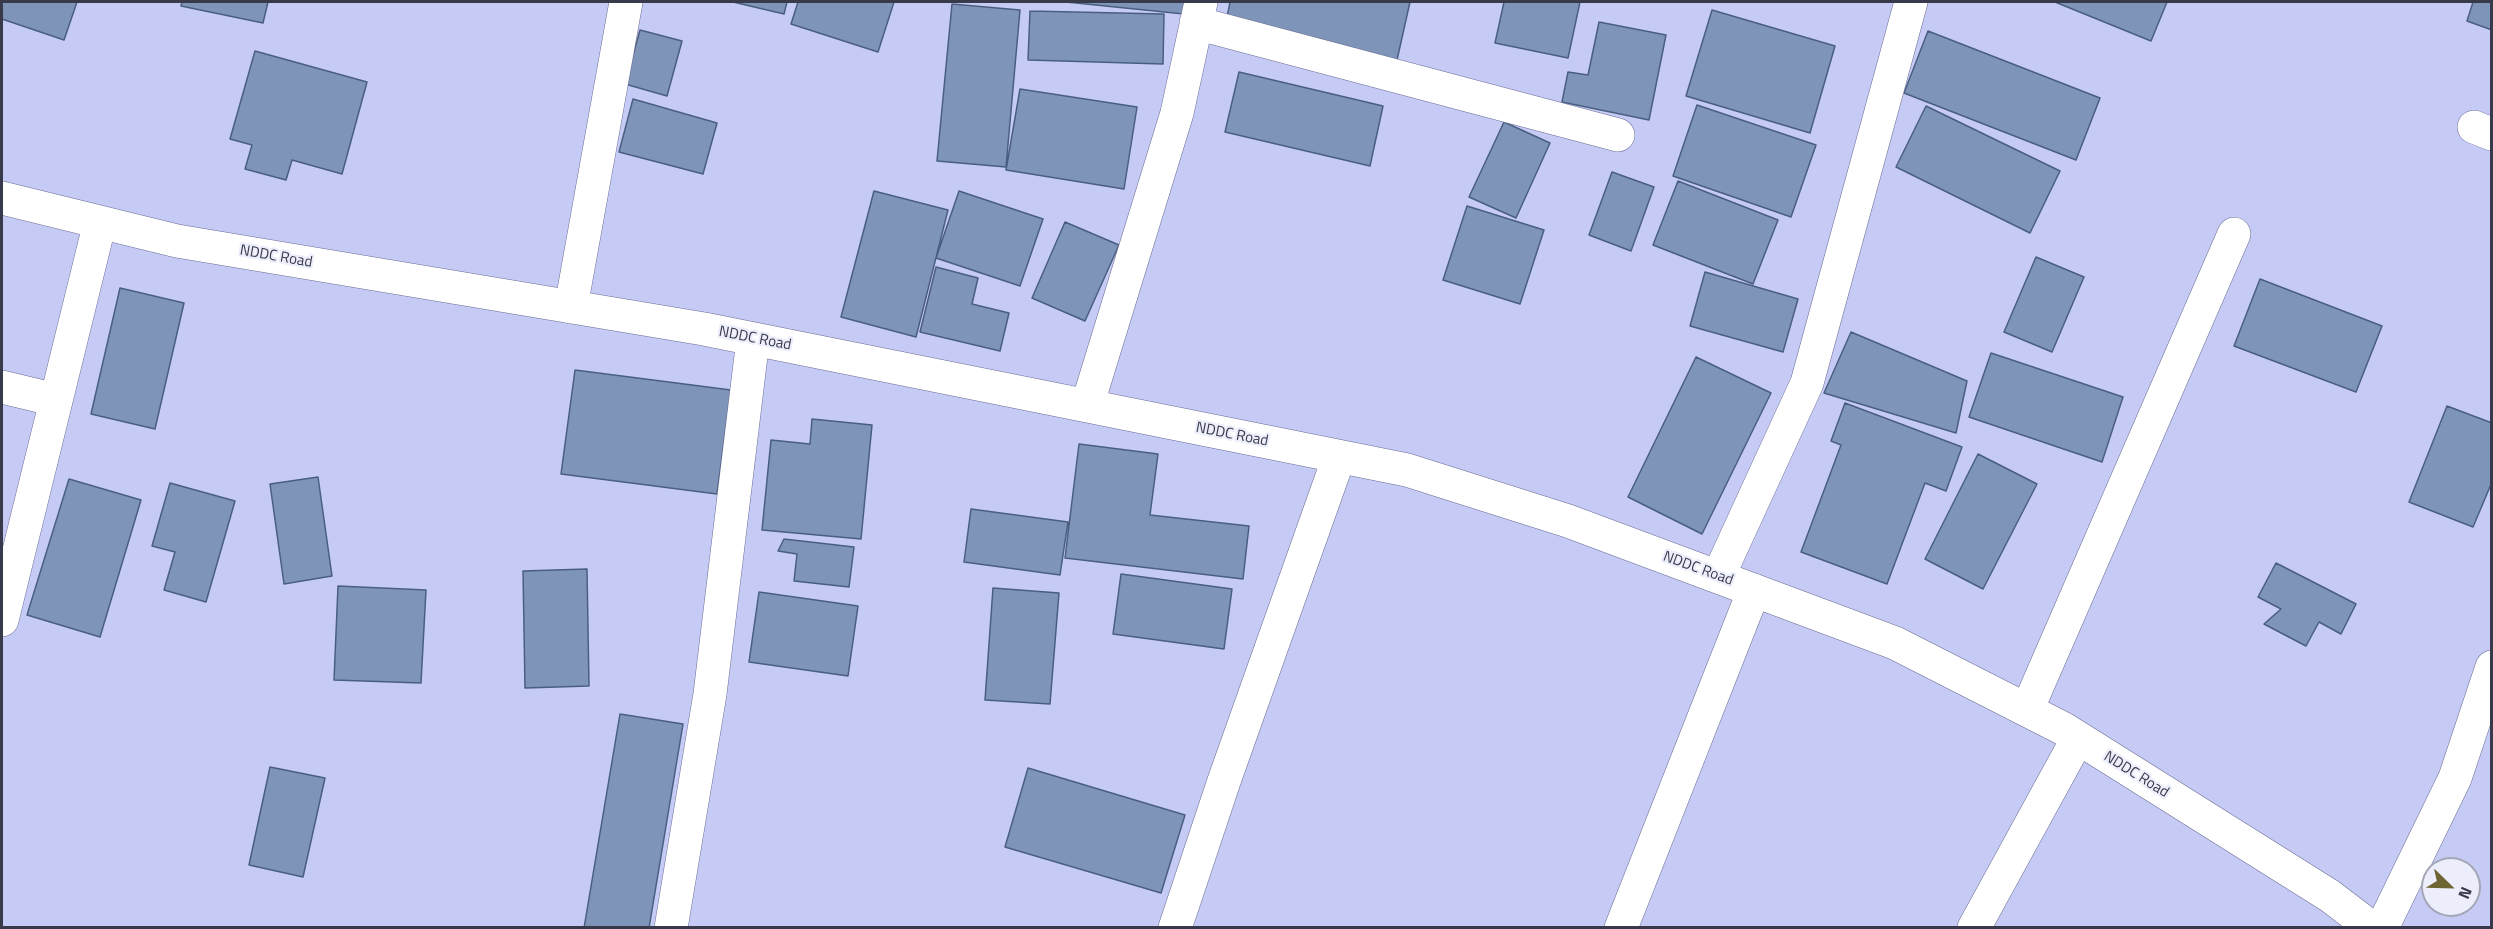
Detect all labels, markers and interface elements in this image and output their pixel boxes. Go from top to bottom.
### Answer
street label: NDDC Road [238,242,314,272]
street label: NDDC Road [717,323,793,355]
street label: NDDC Road [1194,419,1270,451]
street label: NDDC Road [1660,548,1736,590]
street label: NDDC Road [2100,748,2172,802]
north arrow [2421,857,2481,917]
text: N [2453,883,2479,903]

